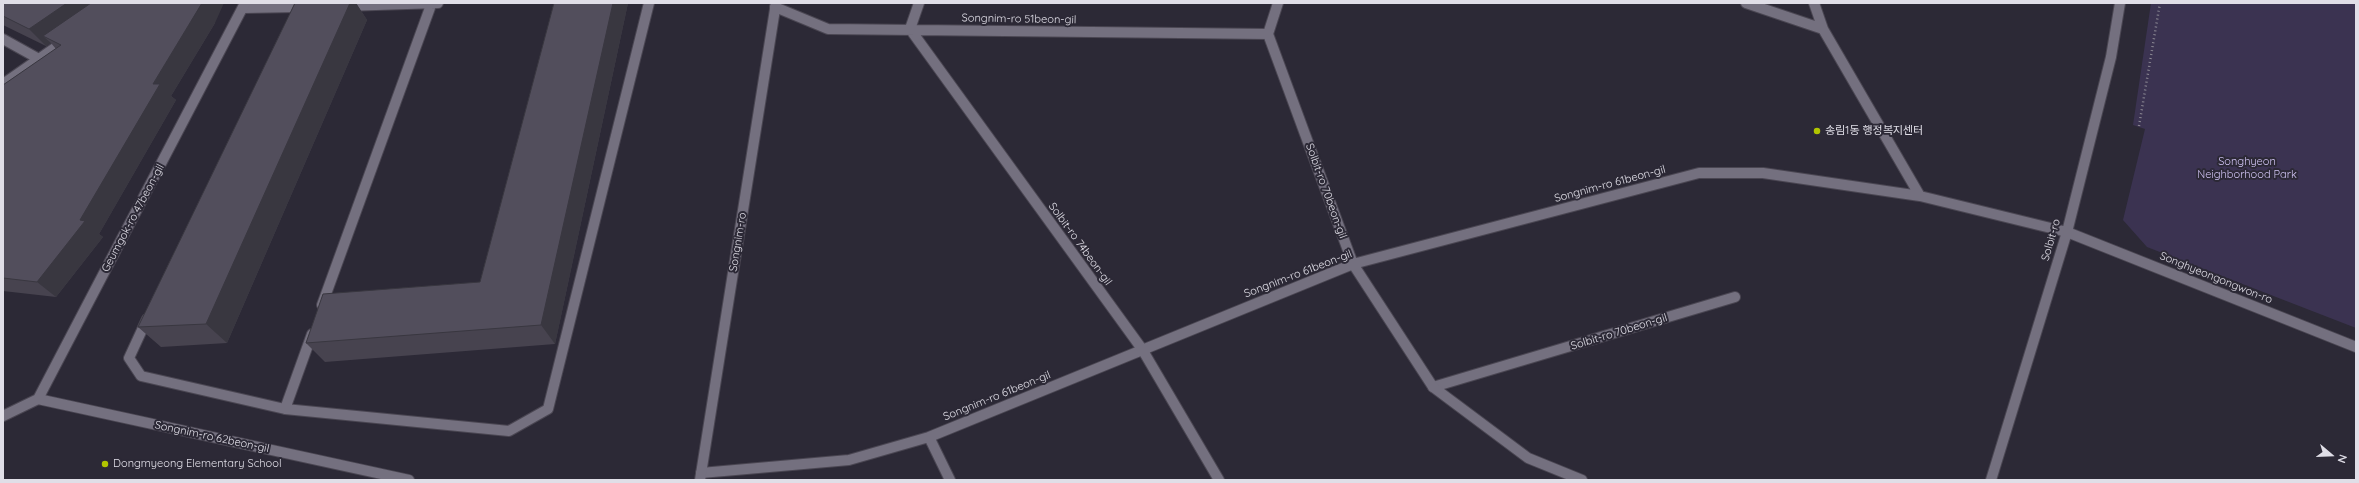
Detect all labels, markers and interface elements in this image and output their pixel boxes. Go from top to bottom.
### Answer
street label: Songnim-ro 51beon-gil [962,11,1076,27]
place label: 송림1동 행정복지센터 [1825,124,1923,138]
marker: 송림1동 행정복지센터 [1812,126,1822,136]
street label: Solbit-ro 70beon-gil [1303,142,1349,240]
park label: Songhyeon Neighborhood Park [2197,155,2297,181]
street label: Geumgok-ro 47beon-gil [99,162,167,274]
street label: Songnim-ro 61beon-gil [1553,163,1667,205]
street label: Solbit-ro 74beon-gil [1046,200,1114,288]
street label: Songnim-ro [727,211,749,273]
street label: Solbit-ro [2039,217,2063,263]
street label: Songnim-ro 61beon-gil [1242,247,1354,301]
street label: Songhyeongongwon-ro [2158,249,2274,307]
street label: Solbit-ro 70beon-gil [1569,311,1669,353]
street label: Songnim-ro 61beon-gil [941,368,1053,424]
street label: Songnim-ro 62beon-gil [154,418,270,456]
north arrow [2311,435,2351,475]
text: N [2334,453,2350,465]
place label: Dongmyeong Elementary School [113,457,281,471]
marker: Dongmyeong Elementary School [100,459,110,469]

